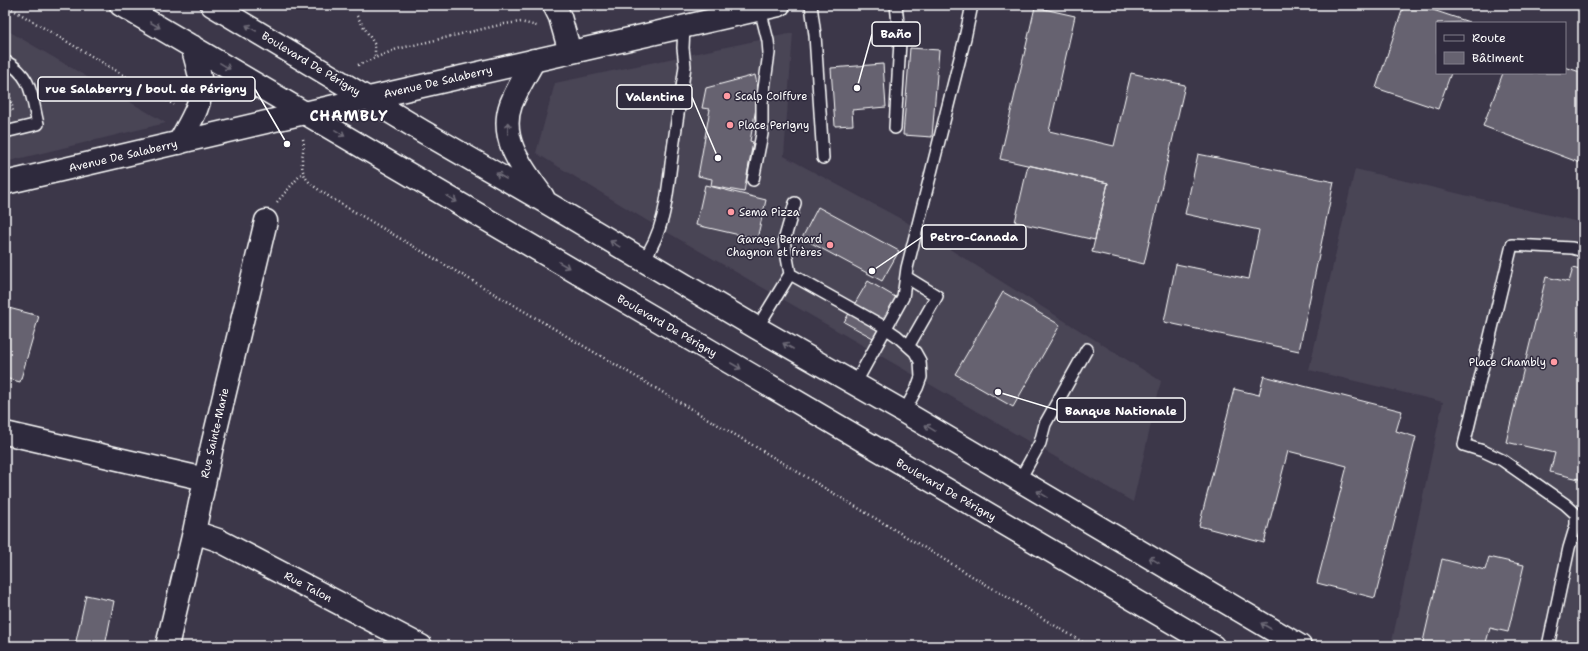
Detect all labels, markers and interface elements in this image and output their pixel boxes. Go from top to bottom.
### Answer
one-way arrow [149,21,161,29]
callout: Baño [872,22,920,46]
legend [1436,22,1566,74]
one-way arrow [246,24,257,32]
text: Baño [880,26,912,42]
street label: Boulevard De Périgny [259,28,363,100]
text: Route [1472,30,1506,46]
text: Bâtiment [1472,50,1524,66]
one-way arrow [219,62,231,70]
street label: Avenue De Salaberry [382,62,494,102]
callout: rue Salaberry / boul. de Périgny [38,77,255,101]
text: rue Salaberry / boul. de Périgny [45,81,247,97]
callout: Valentine [617,85,692,109]
text: Valentine [625,89,685,105]
place label: Scalp Coiffure [735,89,807,104]
marker: Scalp Coiffure [722,91,732,101]
district label: CHAMBLY [309,106,389,126]
place label: Place Perigny [738,118,809,133]
marker: Place Perigny [725,120,735,130]
one-way arrow [505,122,512,135]
one-way arrow [334,130,346,138]
street label: Avenue De Salaberry [67,136,179,176]
one-way arrow [495,172,507,180]
one-way arrow [446,196,458,204]
place label: Sema Pizza [739,205,800,220]
marker: Sema Pizza [726,207,736,217]
callout: Petro-Canada [922,225,1026,249]
text: Petro-Canada [930,229,1019,245]
place label: Garage Bernard Chagnon et frères [726,232,822,260]
one-way arrow [609,239,621,247]
marker: Garage Bernard Chagnon et frères [825,240,835,250]
one-way arrow [558,261,569,269]
street label: Boulevard De Périgny [614,291,720,361]
one-way arrow [782,341,794,349]
place label: Place Chambly [1469,355,1546,370]
marker: Place Chambly [1549,357,1559,367]
one-way arrow [730,363,742,371]
street label: Rue Sainte-Marie [197,386,233,480]
callout: Banque Nationale [1057,398,1185,422]
text: Banque Nationale [1065,403,1177,419]
one-way arrow [924,423,936,431]
street label: Boulevard De Périgny [893,455,999,525]
one-way arrow [1036,490,1048,498]
one-way arrow [1148,556,1160,564]
street label: Rue Talon [281,568,335,606]
one-way arrow [1260,622,1272,630]

